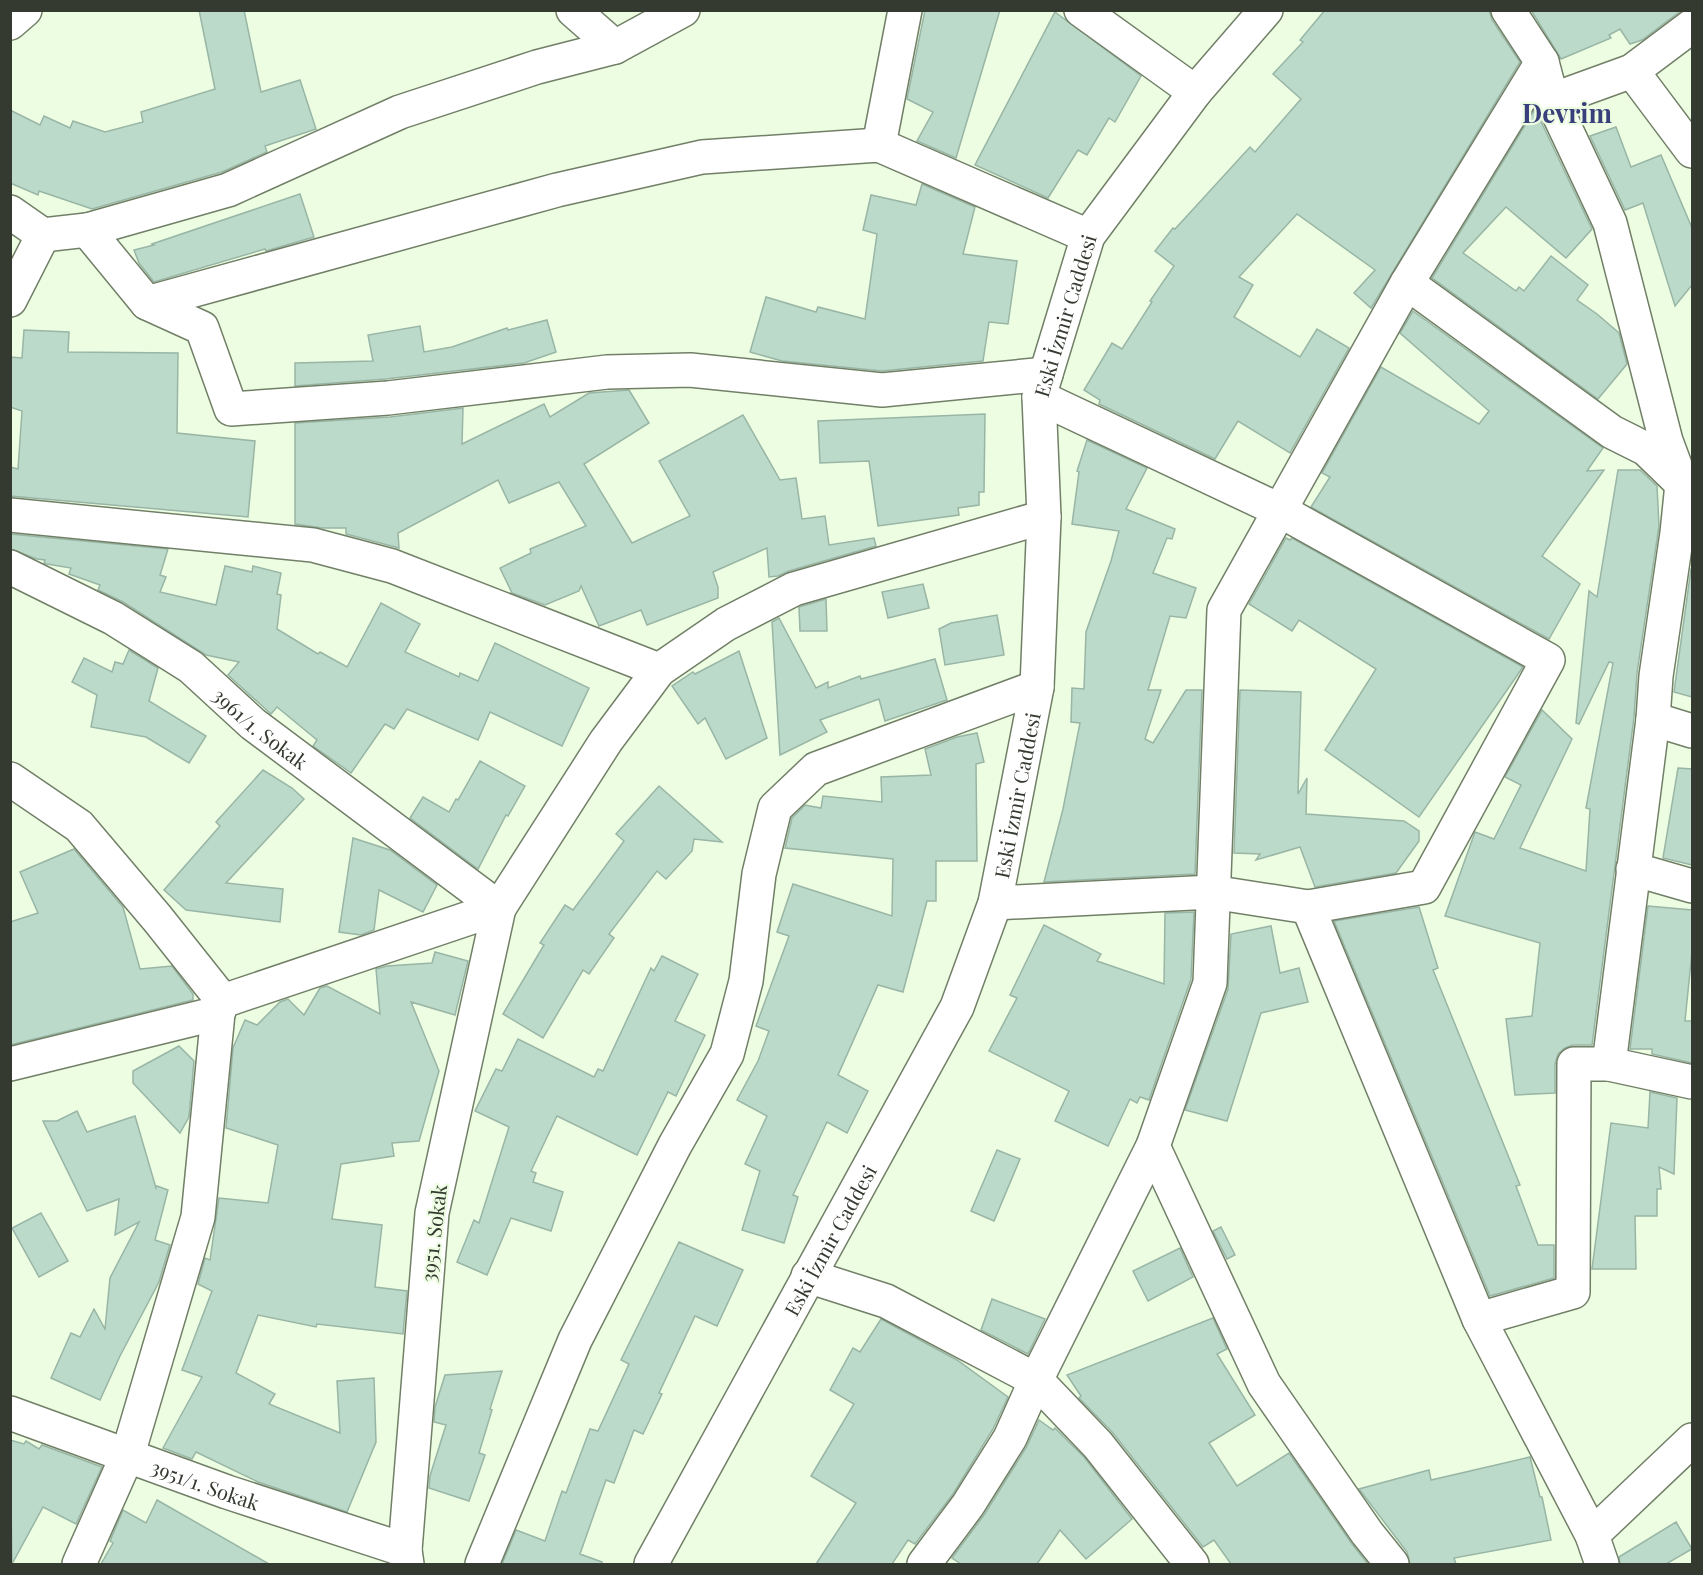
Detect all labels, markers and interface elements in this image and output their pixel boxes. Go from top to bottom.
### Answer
district label: Devrim [1522,95,1613,130]
street label: Eski İzmir Caddesi [1026,231,1101,400]
street label: 3961/1. Sokak [208,681,314,775]
street label: Eski İzmir Caddesi [987,710,1045,880]
street label: Eski İzmir Caddesi [777,1159,882,1320]
street label: 3951. Sokak [414,1183,452,1283]
street label: 3951/1. Sokak [148,1452,263,1515]

